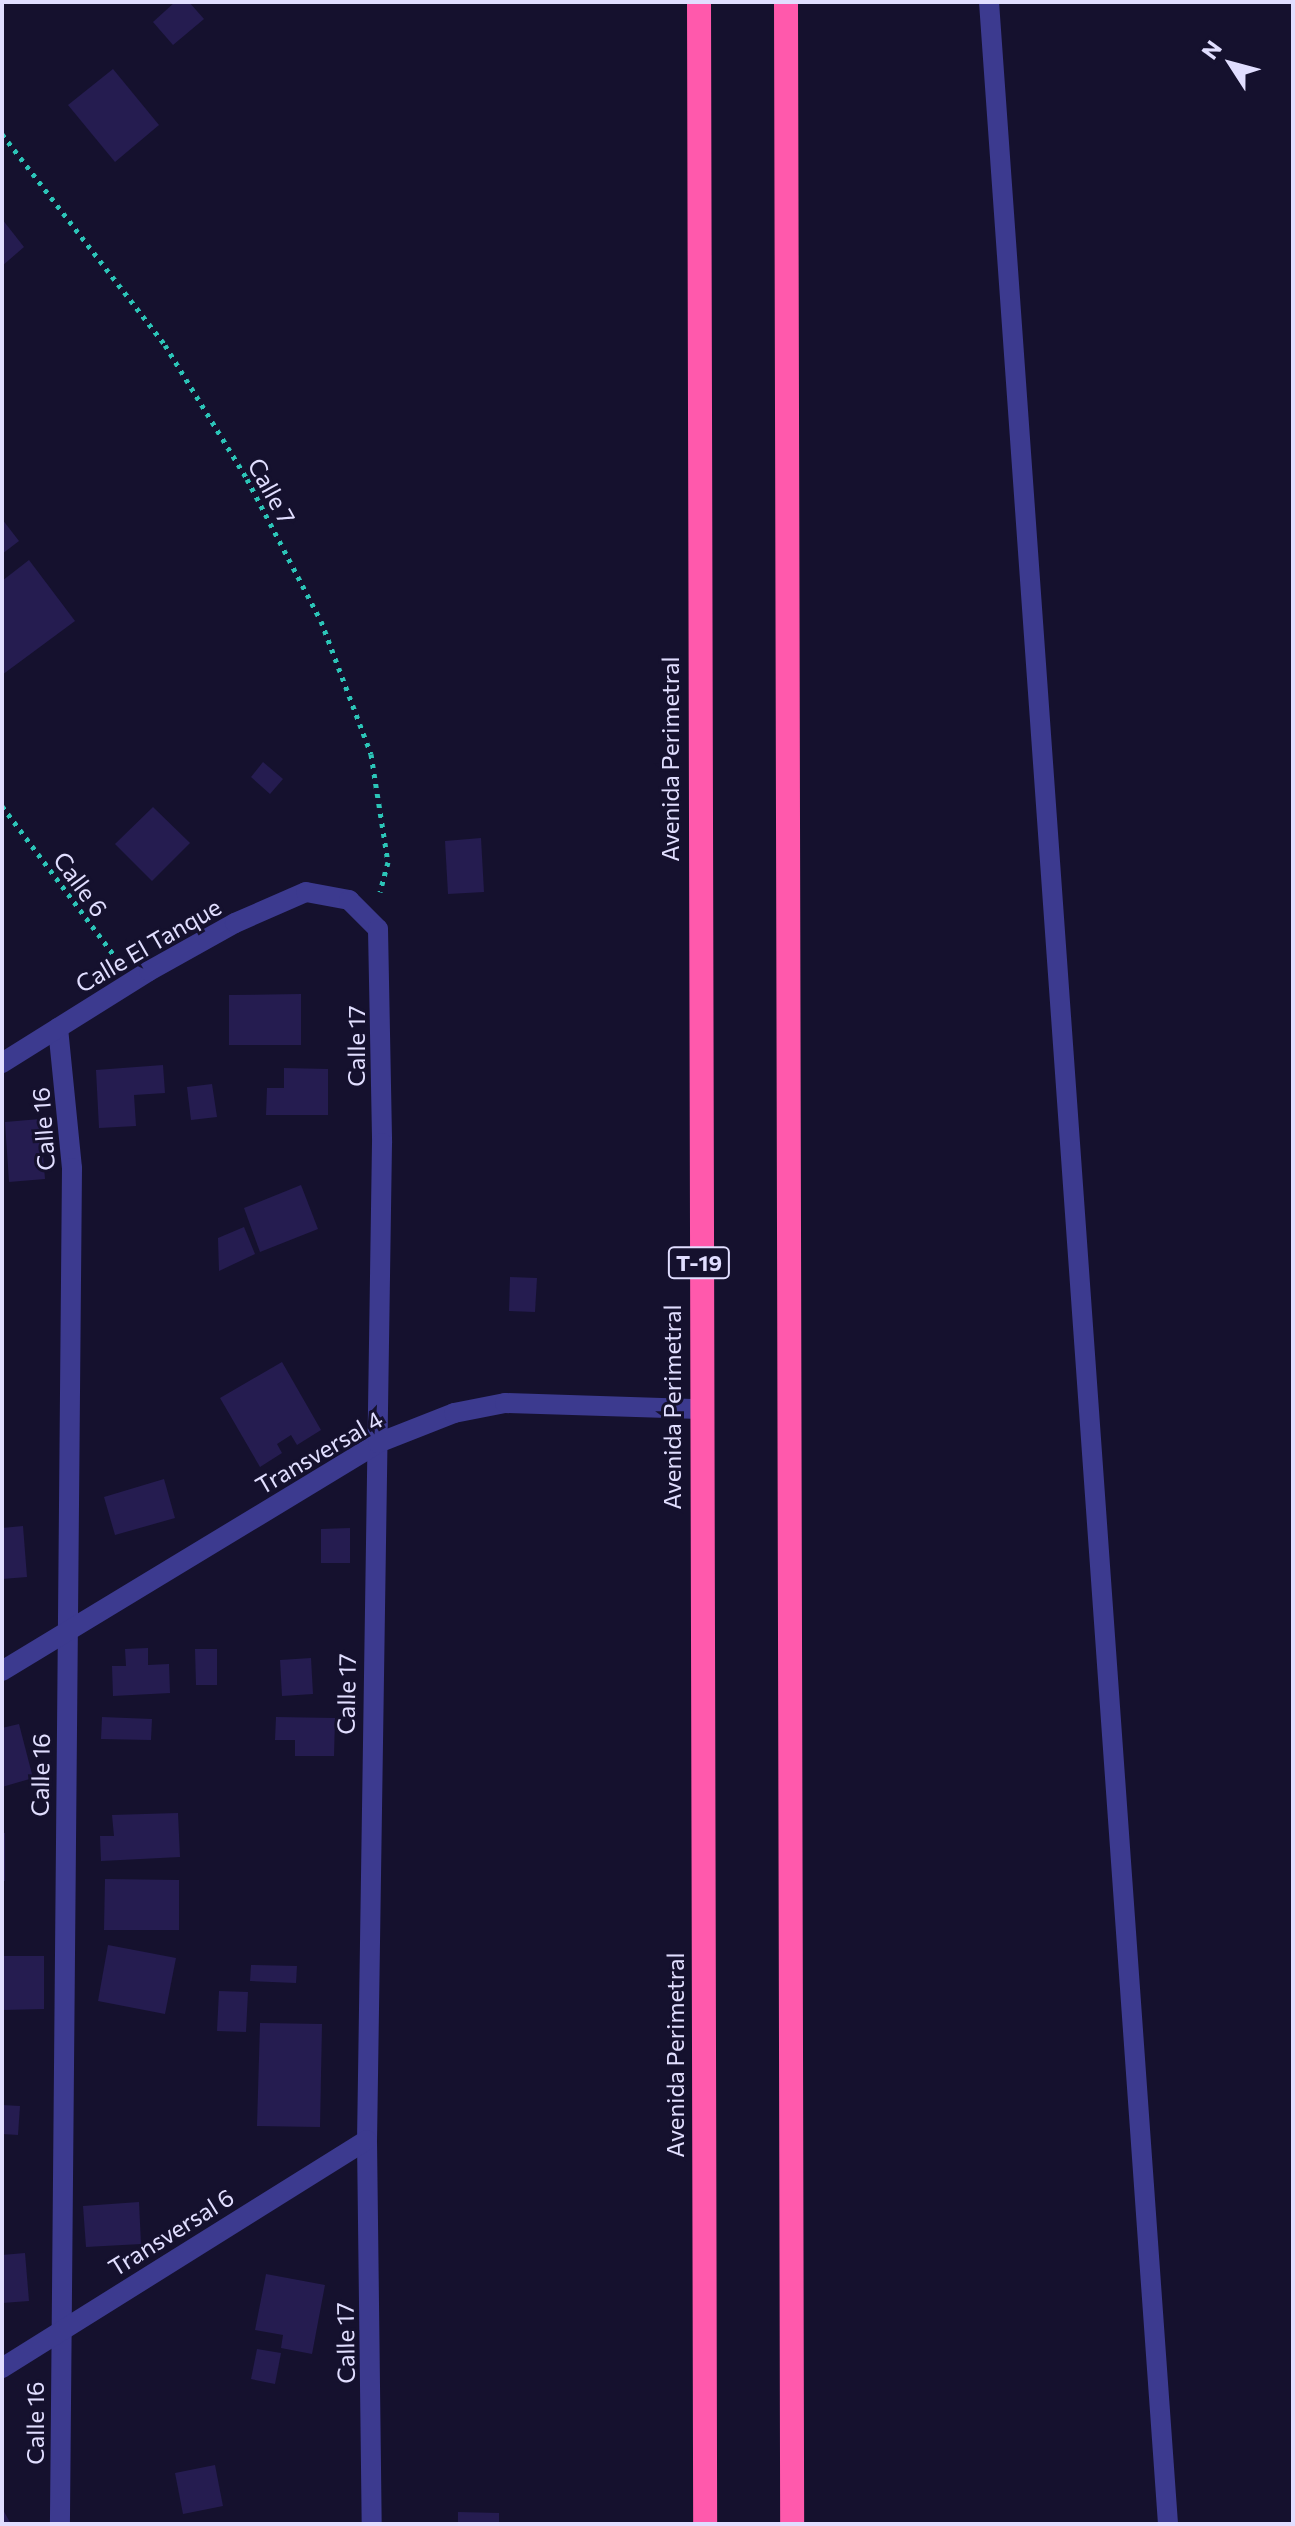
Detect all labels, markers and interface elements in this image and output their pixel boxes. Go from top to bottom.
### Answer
north arrow [1191,24,1271,104]
text: N [1195,35,1227,64]
street label: Calle 7 [242,453,302,529]
street label: Avenida Perimetral [656,656,684,862]
street label: Calle 6 [48,846,114,922]
street label: Calle El Tanque [70,892,226,998]
street label: Calle 17 [342,1005,370,1087]
street label: Calle 16 [26,1086,60,1172]
road number: T-19 [667,1245,731,1281]
street label: Avenida Perimetral [658,1304,686,1510]
street label: Transversal 4 [250,1404,388,1500]
street label: Calle 17 [331,1653,361,1735]
street label: Calle 16 [25,1733,55,1817]
street label: Avenida Perimetral [661,1952,689,2158]
street label: Transversal 6 [103,2182,239,2282]
street label: Calle 17 [330,2302,360,2384]
street label: Calle 16 [21,2381,49,2465]

